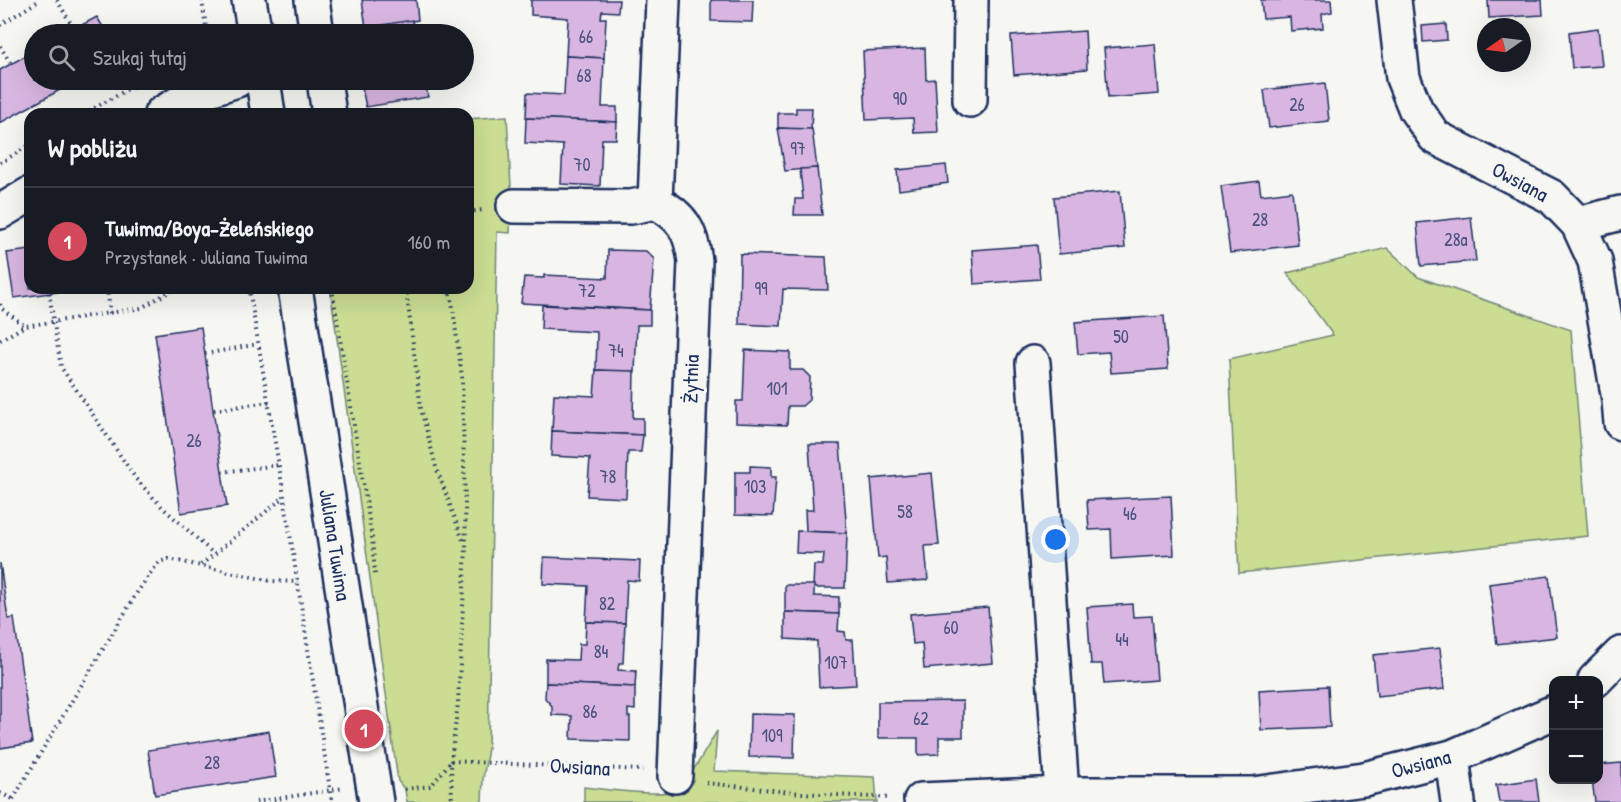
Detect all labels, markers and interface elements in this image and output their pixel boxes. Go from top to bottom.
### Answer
north arrow [1477,18,1531,72]
search box [24,24,474,90]
house number: 66 [579,24,593,49]
icon: search [45,41,78,74]
text: Szukaj tutaj [93,42,187,72]
house number: 68 [577,63,592,88]
house number: 90 [893,86,907,111]
house number: 26 [1289,92,1305,117]
text: W pobliżu [48,130,137,165]
house number: 97 [790,136,806,161]
house number: 70 [574,152,590,177]
street label: Owsiana [1487,155,1554,208]
house number: 28 [1252,207,1268,232]
text: Tuwima/Boya-Żeleńskiego [105,213,313,243]
house number: 28a [1444,227,1468,252]
text: 1 [64,228,71,255]
text: 160 m [408,228,450,255]
text: Przystanek · Juliana Tuwima [105,243,307,270]
house number: 99 [754,276,768,301]
house number: 72 [578,278,596,303]
house number: 50 [1113,324,1129,349]
house number: 74 [608,338,624,363]
street label: Żytnia [675,354,706,404]
house number: 101 [766,376,788,401]
house number: 26 [186,428,202,453]
house number: 78 [600,464,617,489]
house number: 103 [744,474,766,499]
street label: Juliana Tuwima [312,487,359,603]
house number: 58 [897,499,913,524]
house number: 46 [1123,501,1137,526]
your location [1041,525,1070,554]
house number: 82 [599,591,616,616]
house number: 60 [943,615,959,640]
house number: 44 [1115,627,1129,652]
house number: 84 [594,639,609,664]
house number: 107 [824,650,848,675]
map controls [1549,676,1603,784]
button: + [1549,676,1603,730]
house number: 86 [583,699,597,724]
pin: 1 [344,706,384,752]
house number: 62 [913,706,929,731]
house number: 109 [761,723,783,748]
button: − [1549,730,1603,784]
street label: Owsiana [1388,742,1454,785]
house number: 28 [204,750,220,775]
street label: Owsiana [549,750,611,783]

